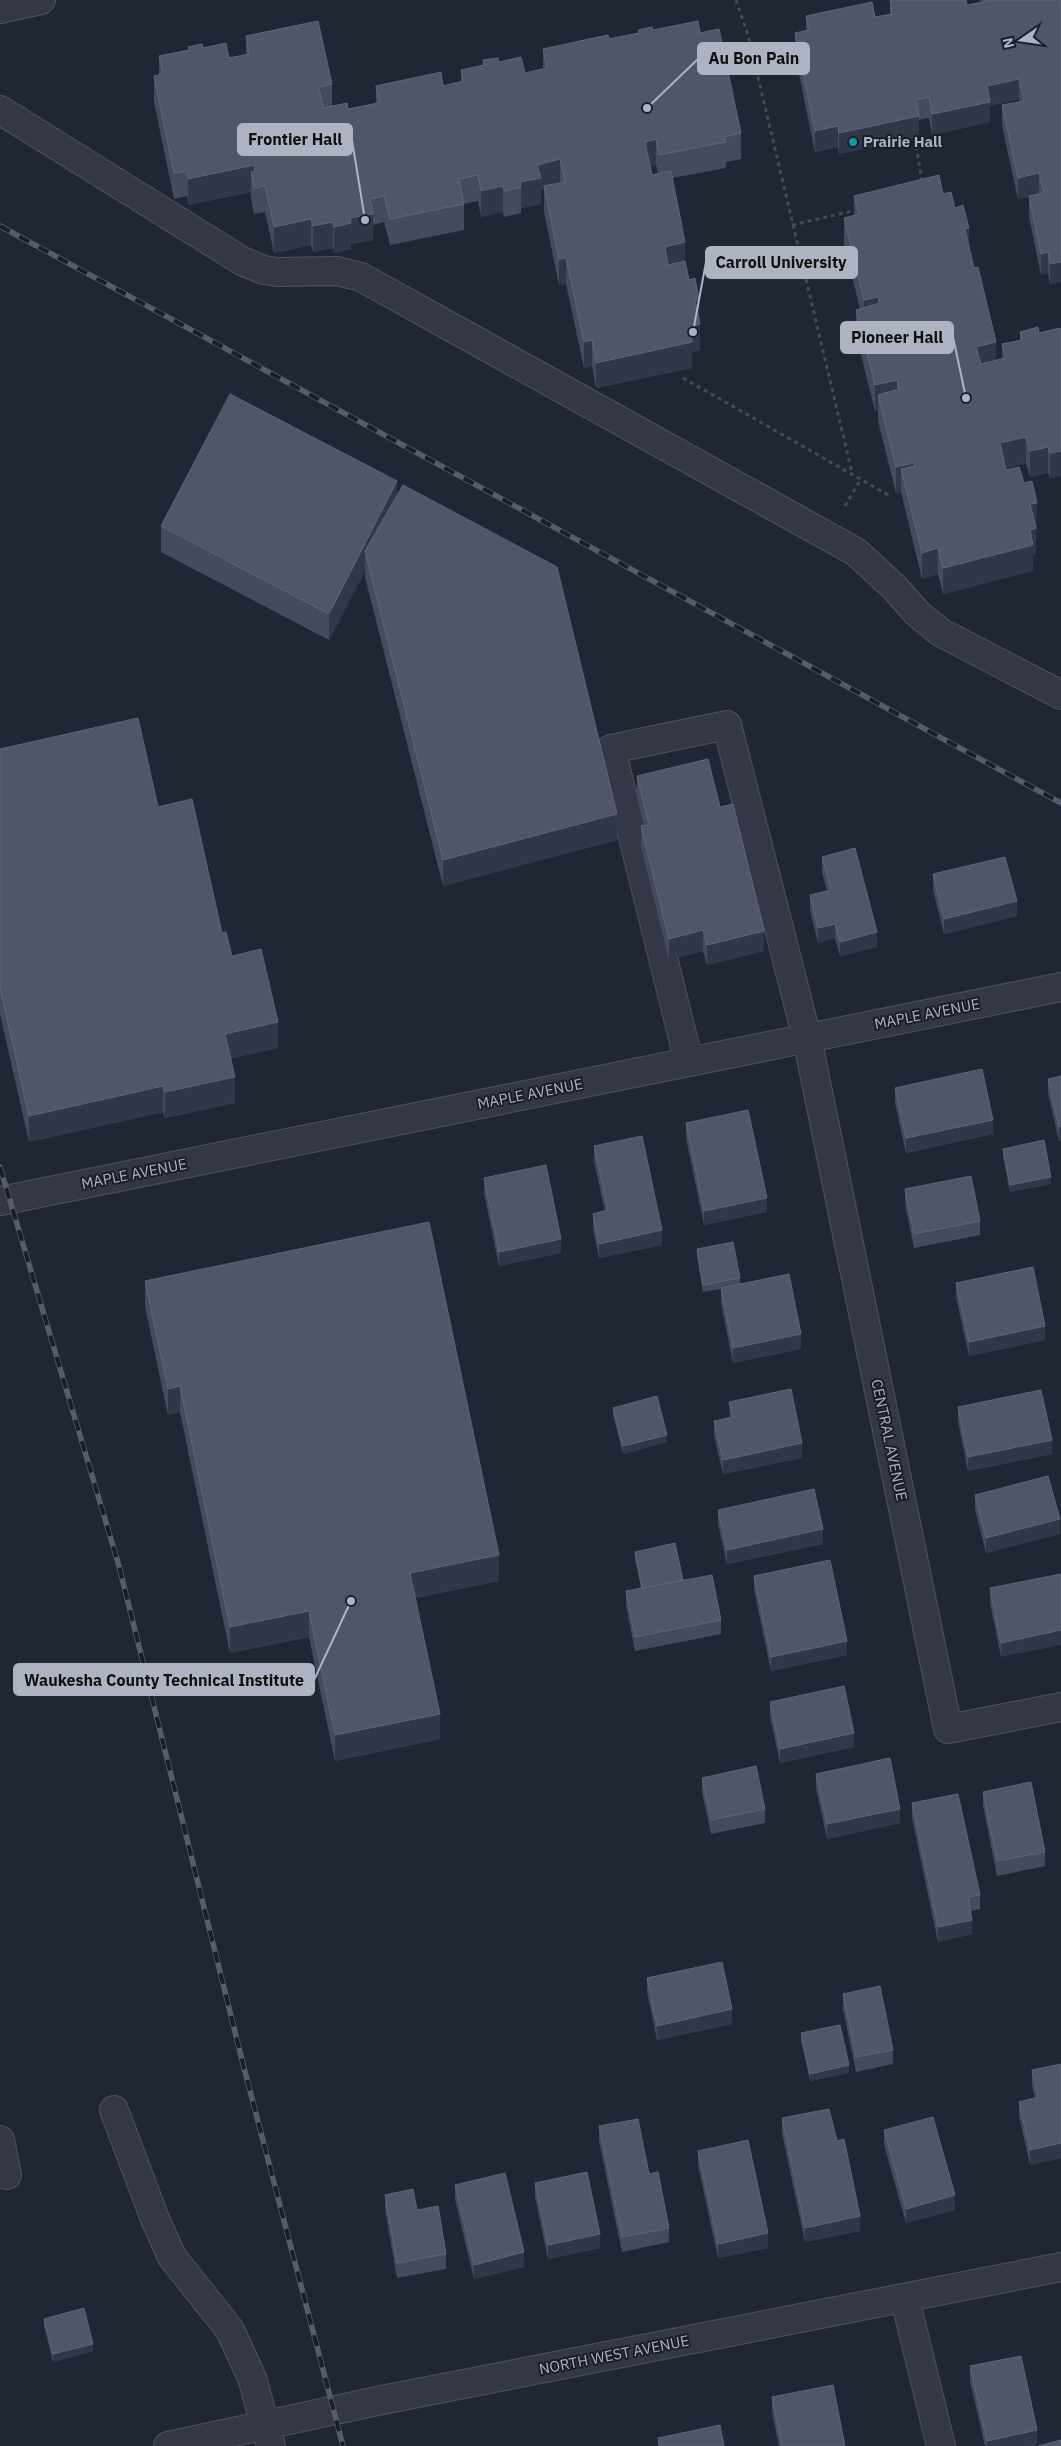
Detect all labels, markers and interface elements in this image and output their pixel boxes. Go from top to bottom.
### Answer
north arrow [996,15,1046,65]
text: N [998,36,1018,50]
callout: Au Bon Pain [698,43,809,74]
text: Au Bon Pain [709,48,799,68]
callout: Frontier Hall [238,124,352,155]
text: Frontier Hall [248,129,342,149]
place label: Prairie Hall [863,132,943,151]
marker: Prairie Hall [847,136,859,148]
callout: Carroll University [706,247,857,278]
text: Carroll University [715,252,847,272]
callout: Pioneer Hall [841,322,953,353]
text: Pioneer Hall [851,327,943,347]
street label: MAPLE AVENUE [873,994,981,1033]
street label: MAPLE AVENUE [476,1074,584,1113]
street label: MAPLE AVENUE [80,1154,188,1193]
street label: CENTRAL AVENUE [867,1377,912,1502]
callout: Waukesha County Technical Institute [14,1664,314,1695]
text: Waukesha County Technical Institute [24,1670,304,1690]
street label: NORTH WEST AVENUE [537,2331,690,2378]

